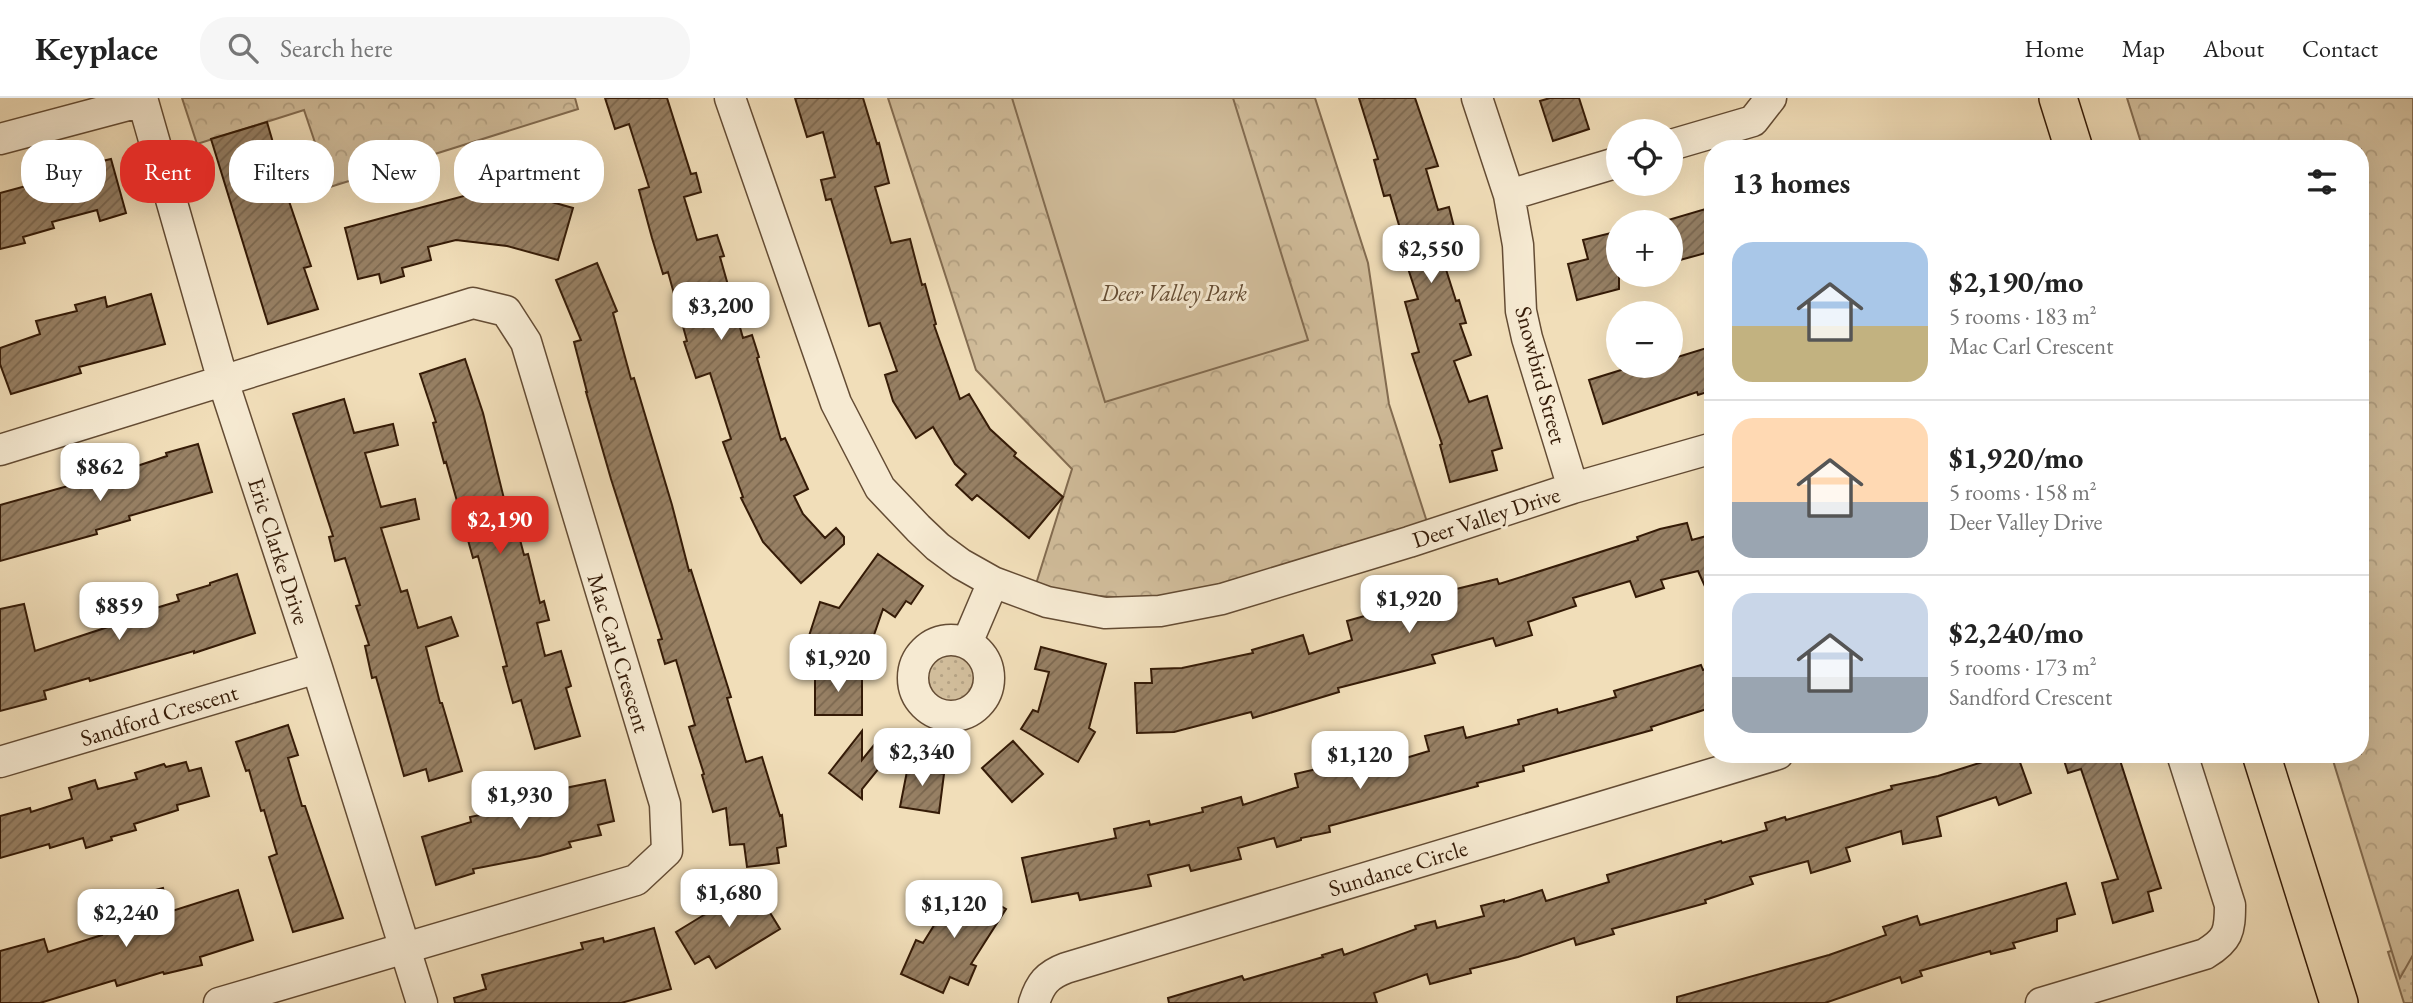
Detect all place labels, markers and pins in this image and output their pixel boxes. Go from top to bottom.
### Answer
pin: $2,550 [1374,226,1488,285]
pin: $3,200 [664,282,778,342]
pin: $862 [59,444,141,503]
pin: $2,190 [443,496,557,556]
pin: $1,920 [1352,575,1466,635]
pin: $859 [78,582,160,642]
pin: $1,920 [781,634,895,694]
pin: $2,340 [865,728,979,788]
pin: $1,120 [1303,732,1417,791]
pin: $1,930 [463,772,577,831]
pin: $1,680 [672,870,786,929]
pin: $1,120 [897,880,1011,940]
pin: $2,240 [69,890,183,949]

